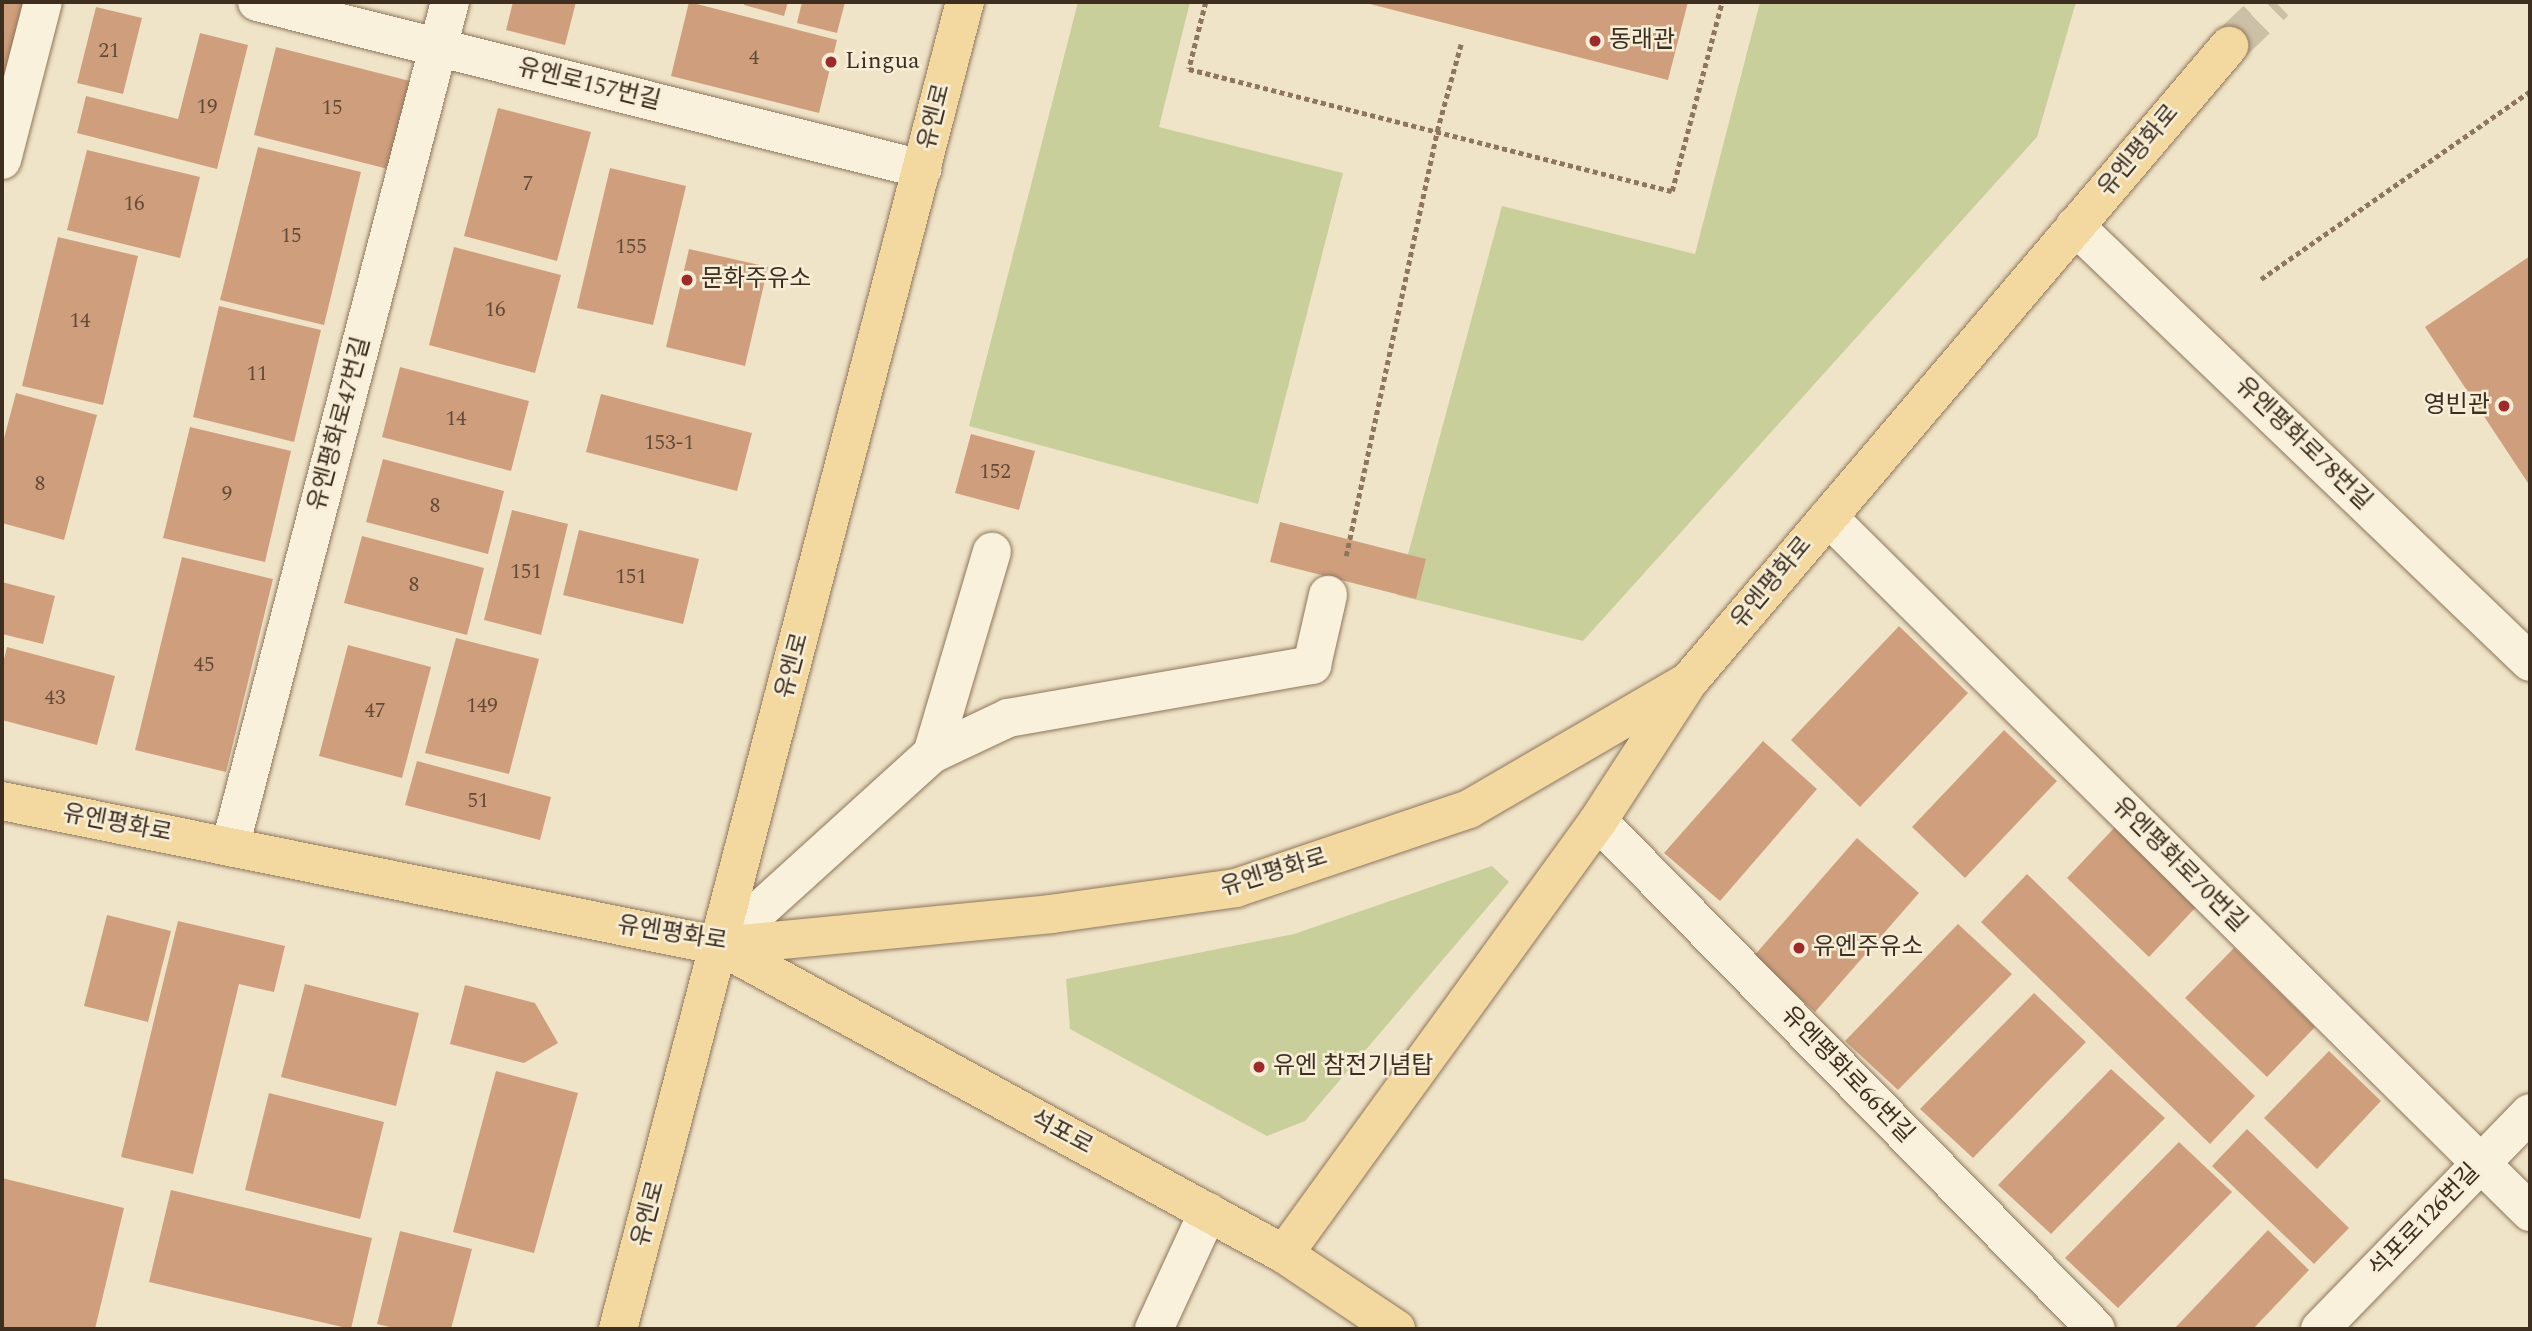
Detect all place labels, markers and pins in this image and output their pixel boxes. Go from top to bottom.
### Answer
place label: 동래관 [1609,27,1675,55]
marker: 동래관 [1587,33,1603,49]
place label: Lingua [845,48,920,76]
marker: Lingua [823,54,839,70]
place label: 문화주유소 [701,266,811,294]
marker: 문화주유소 [679,272,695,288]
place label: 영빈관 [2424,392,2490,420]
marker: 영빈관 [2496,398,2512,414]
place label: 유엔주유소 [1813,934,1923,962]
marker: 유엔주유소 [1791,940,1807,956]
place label: 유엔 참전기념탑 [1273,1053,1434,1081]
marker: 유엔 참전기념탑 [1251,1059,1267,1075]

